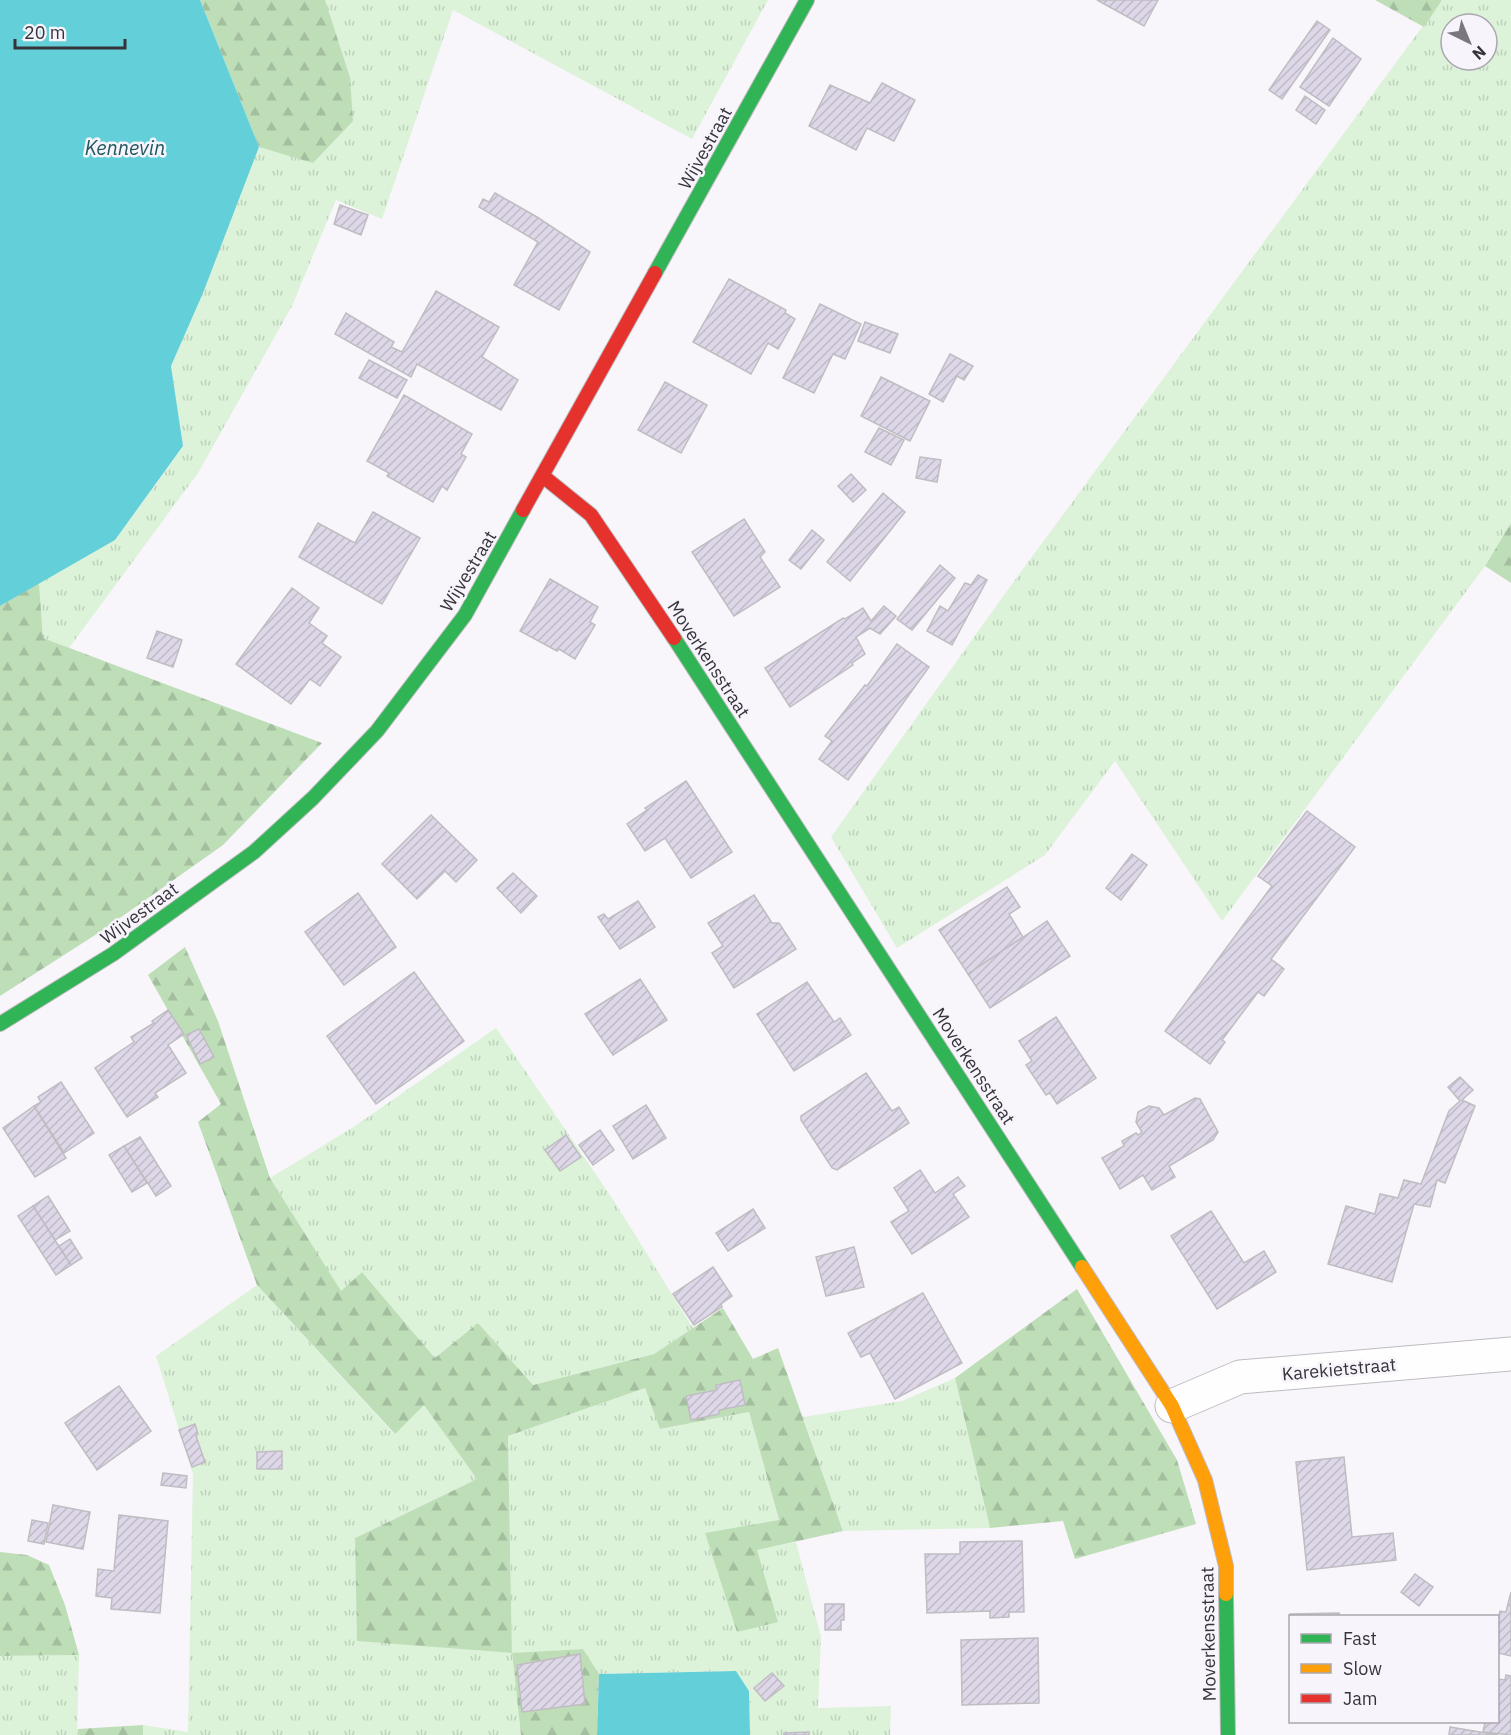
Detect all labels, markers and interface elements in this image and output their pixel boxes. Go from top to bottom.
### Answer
scale bar [15,12,124,50]
north arrow [1439,12,1499,72]
text: 20 m [24,21,66,44]
text: N [1468,42,1490,64]
street label: Wijvestraat [673,103,737,193]
water label: Kennevin [85,134,165,161]
street label: Wijvestraat [435,526,501,616]
street label: Moverkensstraat [663,596,755,722]
street label: Wijvestraat [96,877,182,949]
street label: Moverkensstraat [928,1003,1020,1129]
street label: Karekietstraat [1281,1353,1397,1385]
street label: Moverkensstraat [1195,1566,1221,1702]
legend [1289,1615,1499,1723]
text: Fast [1343,1627,1377,1650]
text: Slow [1343,1657,1382,1680]
text: Jam [1343,1687,1378,1710]

